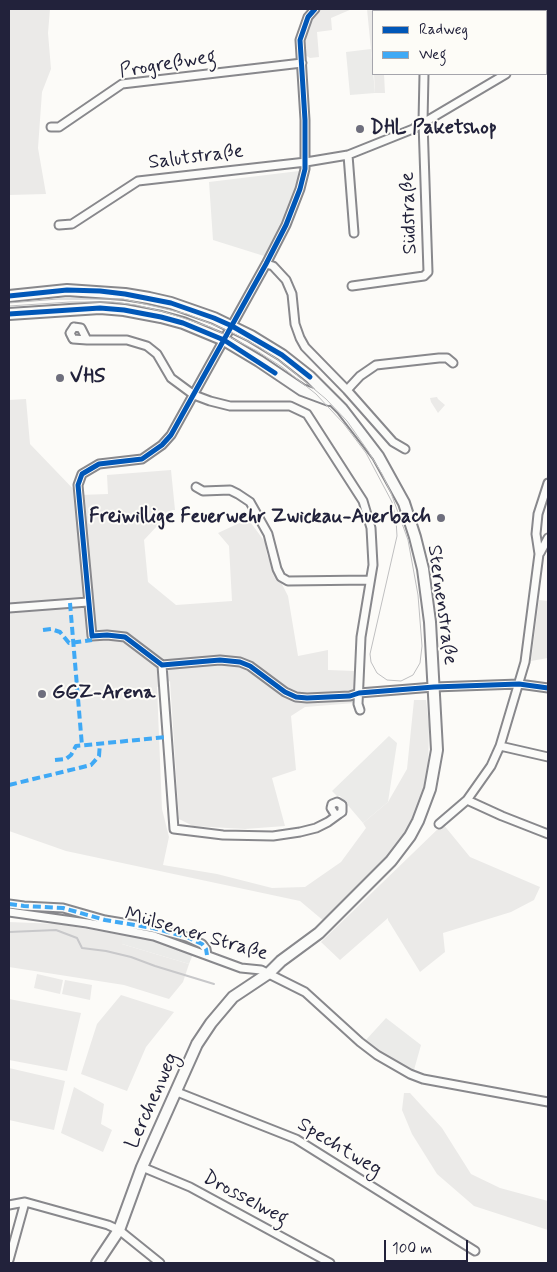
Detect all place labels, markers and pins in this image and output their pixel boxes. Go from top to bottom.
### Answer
place label: DHL Paketshop [370,117,497,141]
marker: DHL Paketshop [354,123,366,135]
place label: VHS [70,366,105,390]
marker: VHS [54,372,66,384]
place label: Freiwillige Feuerwehr Zwickau-Auerbach [89,506,431,530]
marker: Freiwillige Feuerwehr Zwickau-Auerbach [435,512,447,524]
place label: GGZ-Arena [52,682,155,706]
marker: GGZ-Arena [36,688,48,700]

